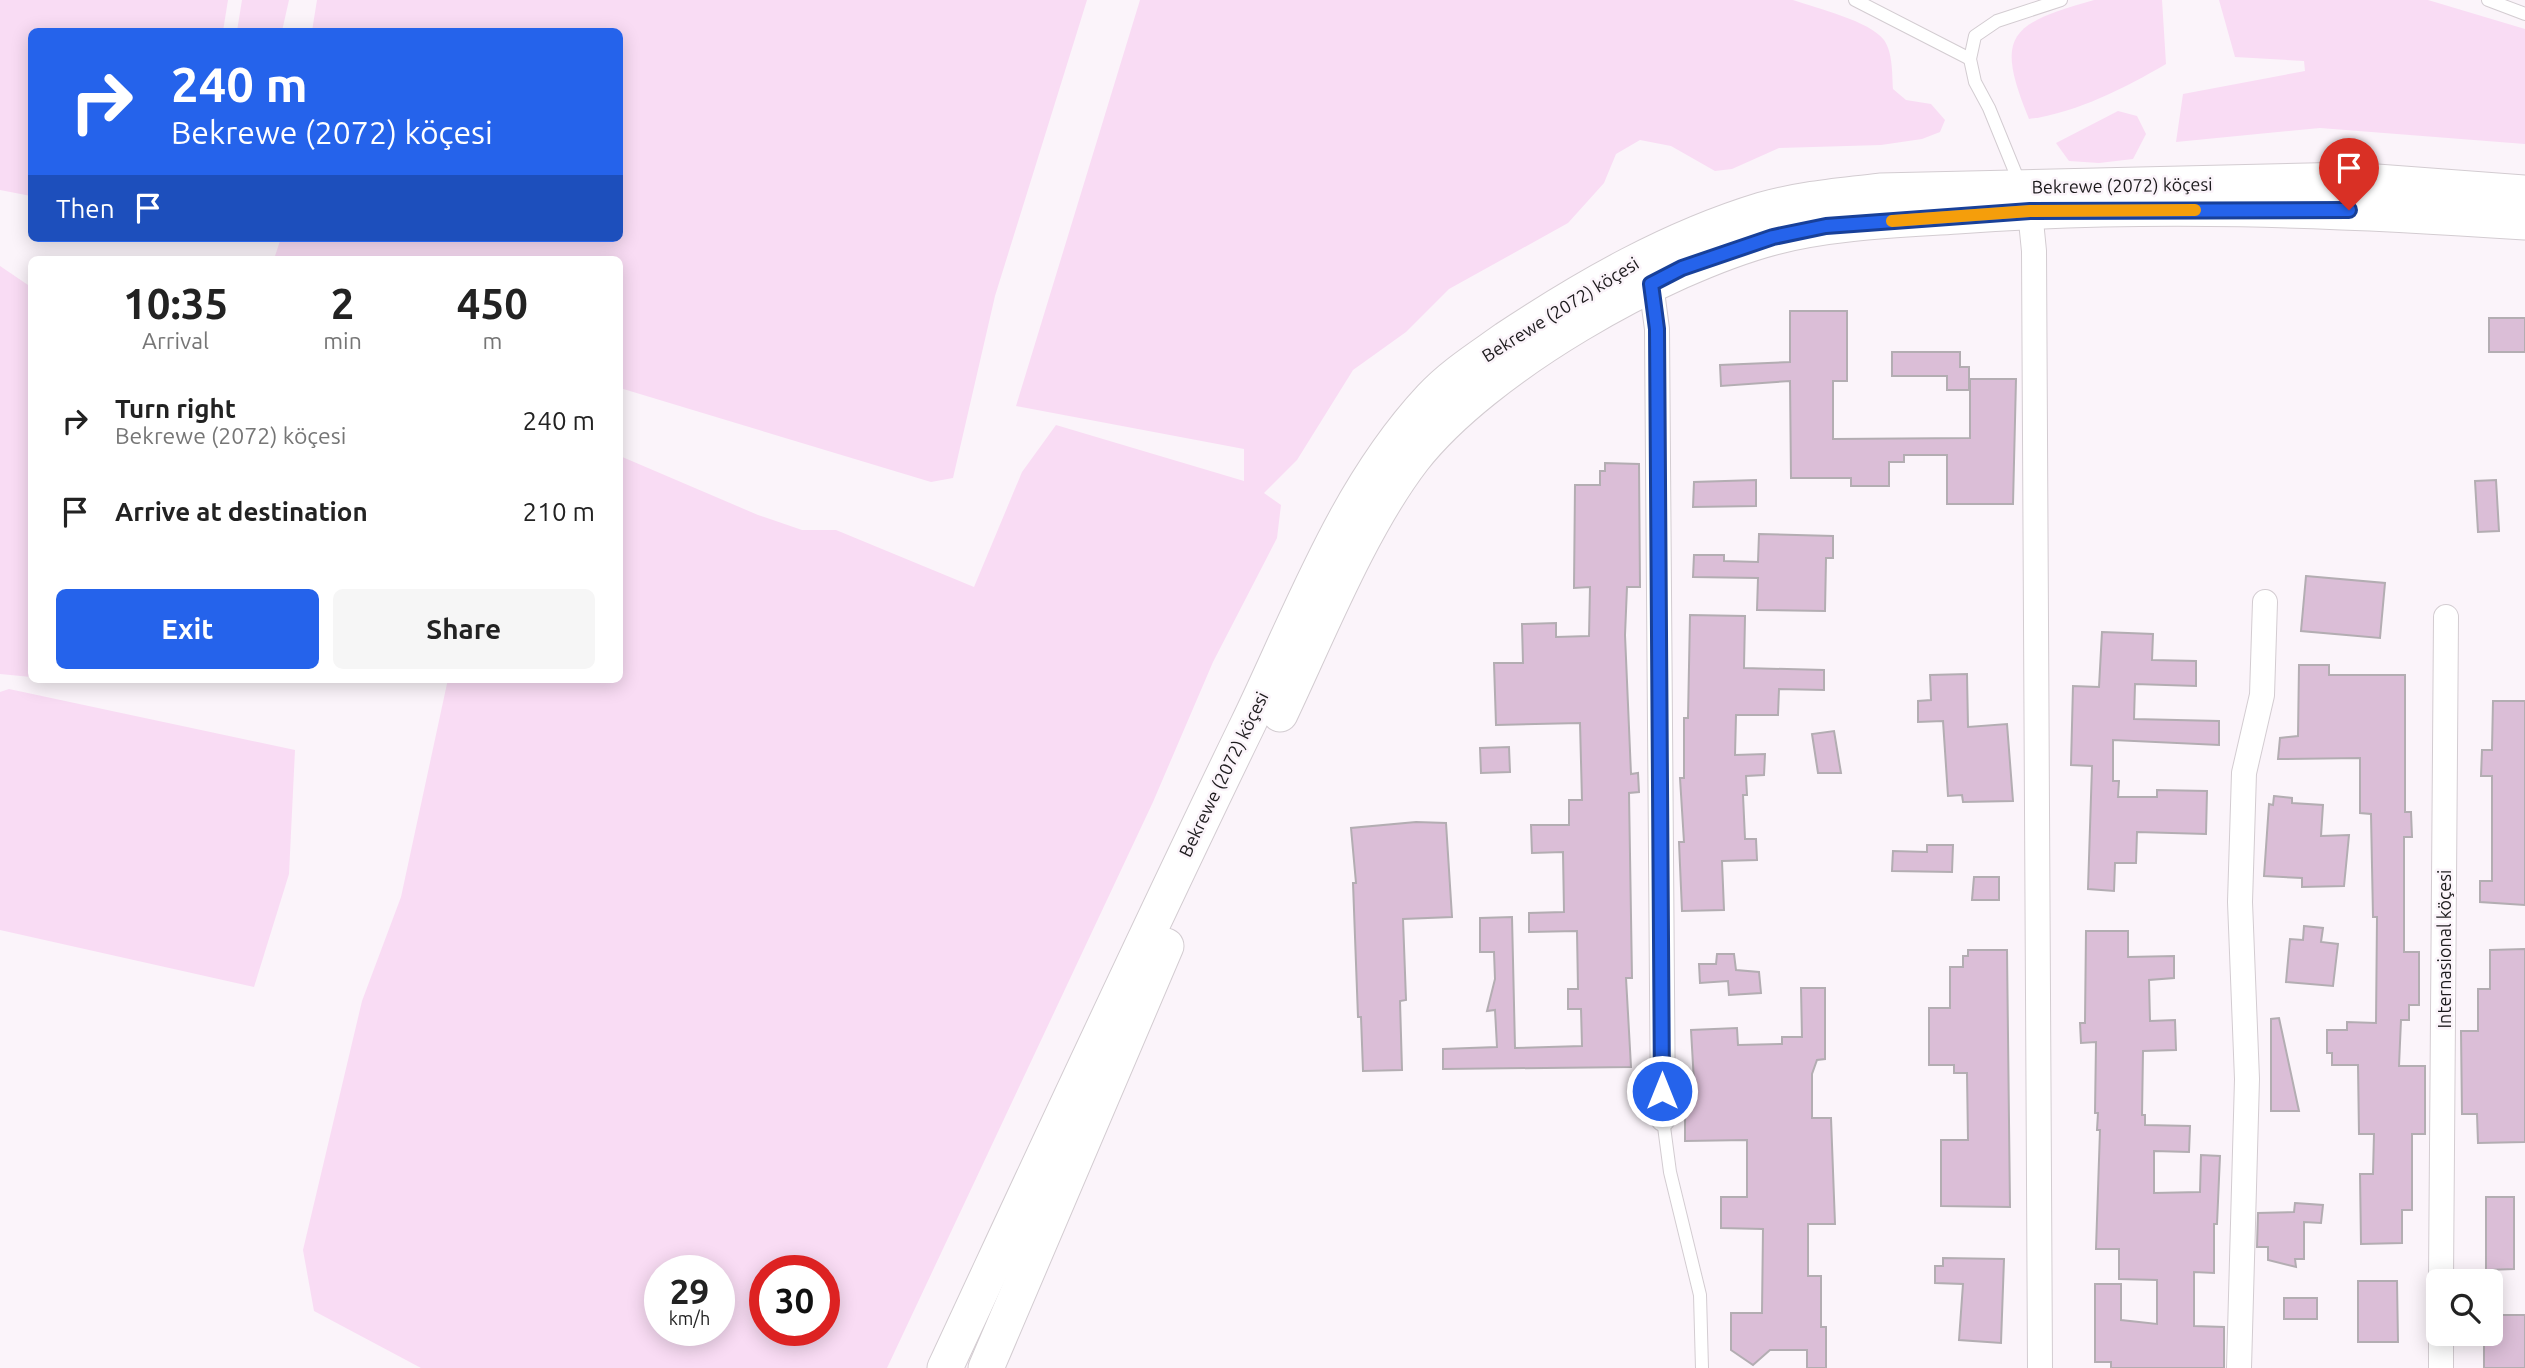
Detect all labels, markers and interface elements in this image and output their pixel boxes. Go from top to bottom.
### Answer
icon: right [56,56,147,147]
text: 240 m [171,56,308,111]
text: Bekrewe (2072) köçesi [171,114,493,150]
pin [2319,138,2379,210]
icon: arrive [2330,149,2368,187]
street label: Bekrewe (2072) köçesi [2031,173,2213,198]
icon: arrive [129,189,167,227]
text: Then [56,194,115,223]
street label: Bekrewe (2072) köçesi [1478,253,1643,366]
text: 10:35 [123,280,228,327]
text: 2 [331,280,354,327]
text: 450 [457,280,528,327]
text: Arrival [142,328,209,353]
text: min [323,328,362,353]
text: m [482,328,502,353]
text: Turn right [115,394,236,423]
icon: right [56,402,94,440]
text: 240 m [523,406,595,435]
text: Bekrewe (2072) köçesi [115,423,346,448]
icon: arrive [56,493,94,531]
text: Arrive at destination [115,497,368,526]
text: 210 m [523,497,595,526]
button: Exit [56,589,319,669]
button: Share [333,589,595,669]
street label: Bekrewe (2072) köçesi [1174,688,1273,860]
street label: Internasional köçesi [2434,870,2454,1029]
position arrow [1625,1054,1699,1128]
speed limit sign: 30 [749,1255,840,1346]
map controls [2426,1269,2503,1346]
button: search [2426,1269,2503,1346]
text: 29 [670,1271,709,1311]
text: km/h [669,1308,710,1328]

